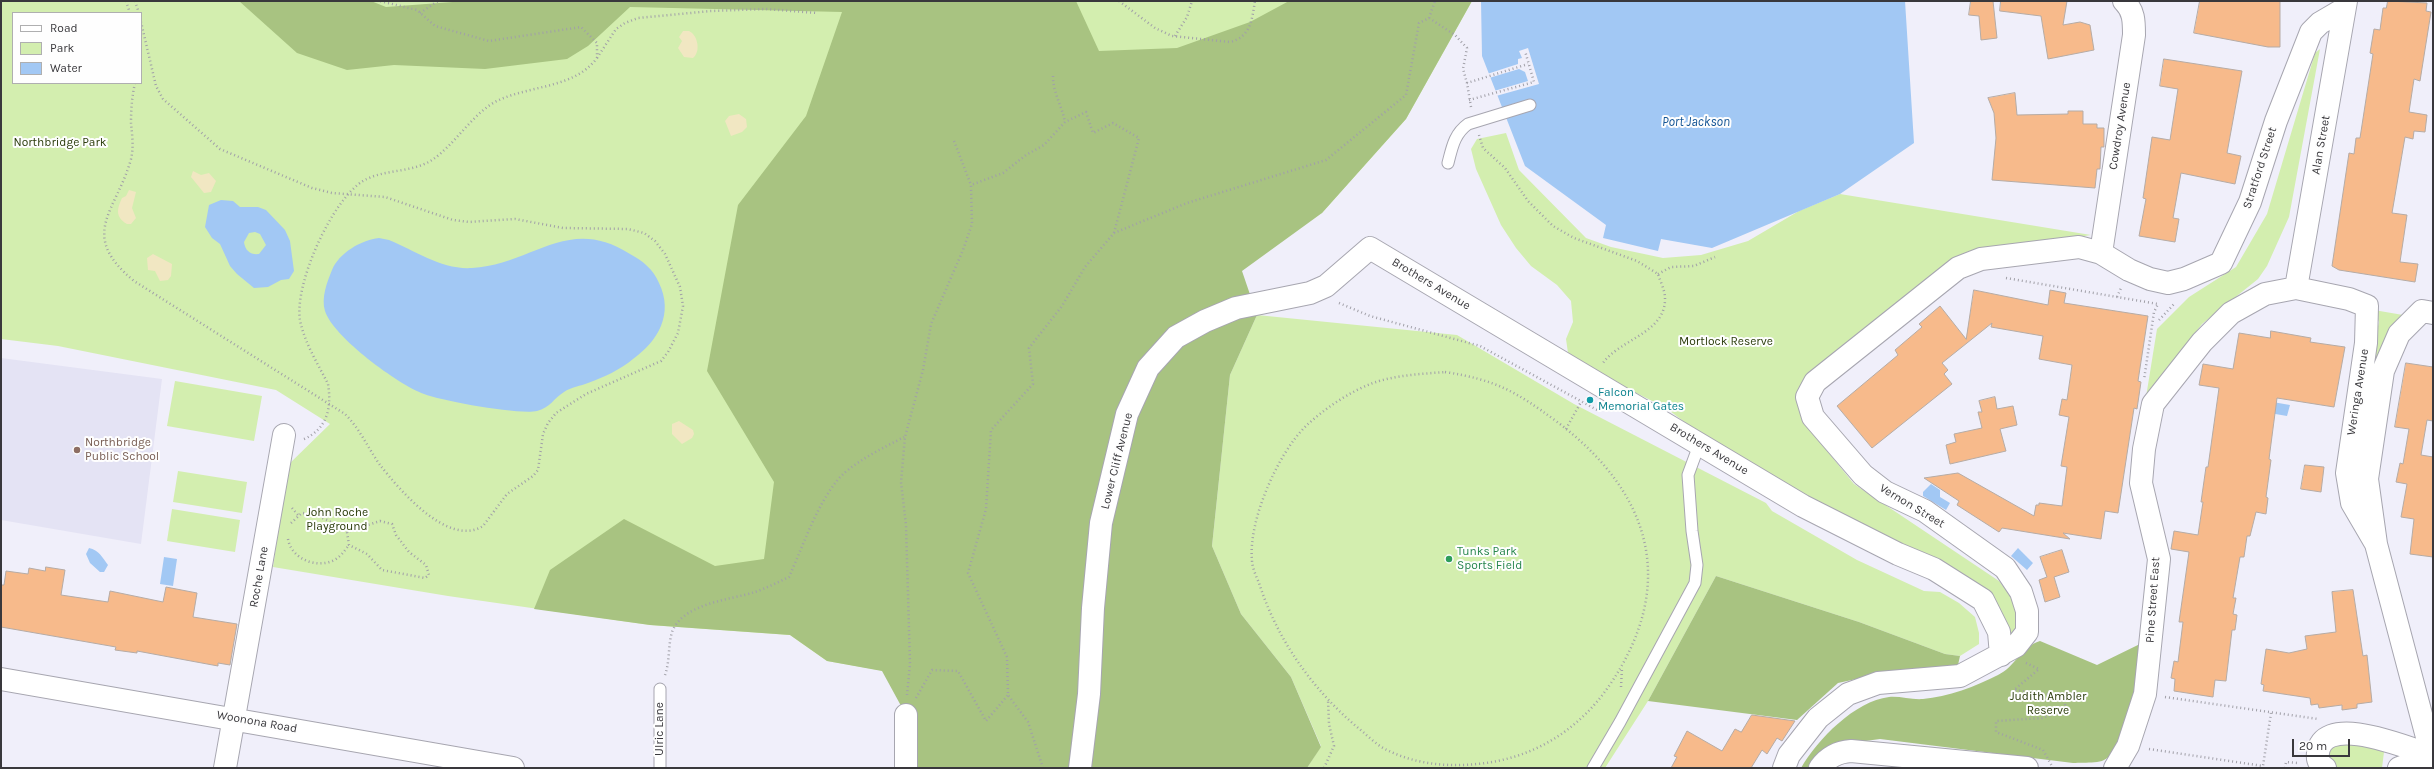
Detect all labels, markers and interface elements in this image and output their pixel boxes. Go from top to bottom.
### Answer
legend [12,12,142,84]
text: Road [50,21,78,35]
text: Park [50,41,74,55]
text: Water [50,61,82,75]
street label: Cowdroy Avenue [2106,81,2134,171]
water label: Port Jackson [1662,114,1730,130]
street label: Alan Street [2309,114,2333,176]
street label: Stratford Street [2240,125,2280,211]
park label: Northbridge Park [13,136,107,150]
street label: Brothers Avenue [1389,255,1473,313]
park label: Mortlock Reserve [1679,335,1773,349]
street label: Weringa Avenue [2344,348,2372,436]
place label: Falcon Memorial Gates [1598,386,1684,414]
marker: Falcon Memorial Gates [1585,395,1595,405]
street label: Lower Cliff Avenue [1098,411,1136,511]
street label: Brothers Avenue [1667,420,1751,478]
place label: Northbridge Public School [85,436,159,464]
marker: Northbridge Public School [72,445,82,455]
street label: Vernon Street [1877,481,1947,531]
park label: John Roche Playground [306,506,368,534]
street label: Roche Lane [247,545,271,609]
place label: Tunks Park Sports Field [1457,545,1522,573]
marker: Tunks Park Sports Field [1444,554,1454,564]
street label: Pine Street East [2143,556,2163,644]
park label: Judith Ambler Reserve [2010,690,2086,718]
street label: Ulric Lane [653,702,667,756]
street label: Woonona Road [216,708,298,736]
scale bar [2294,731,2352,757]
text: 20 m [2299,739,2327,753]

